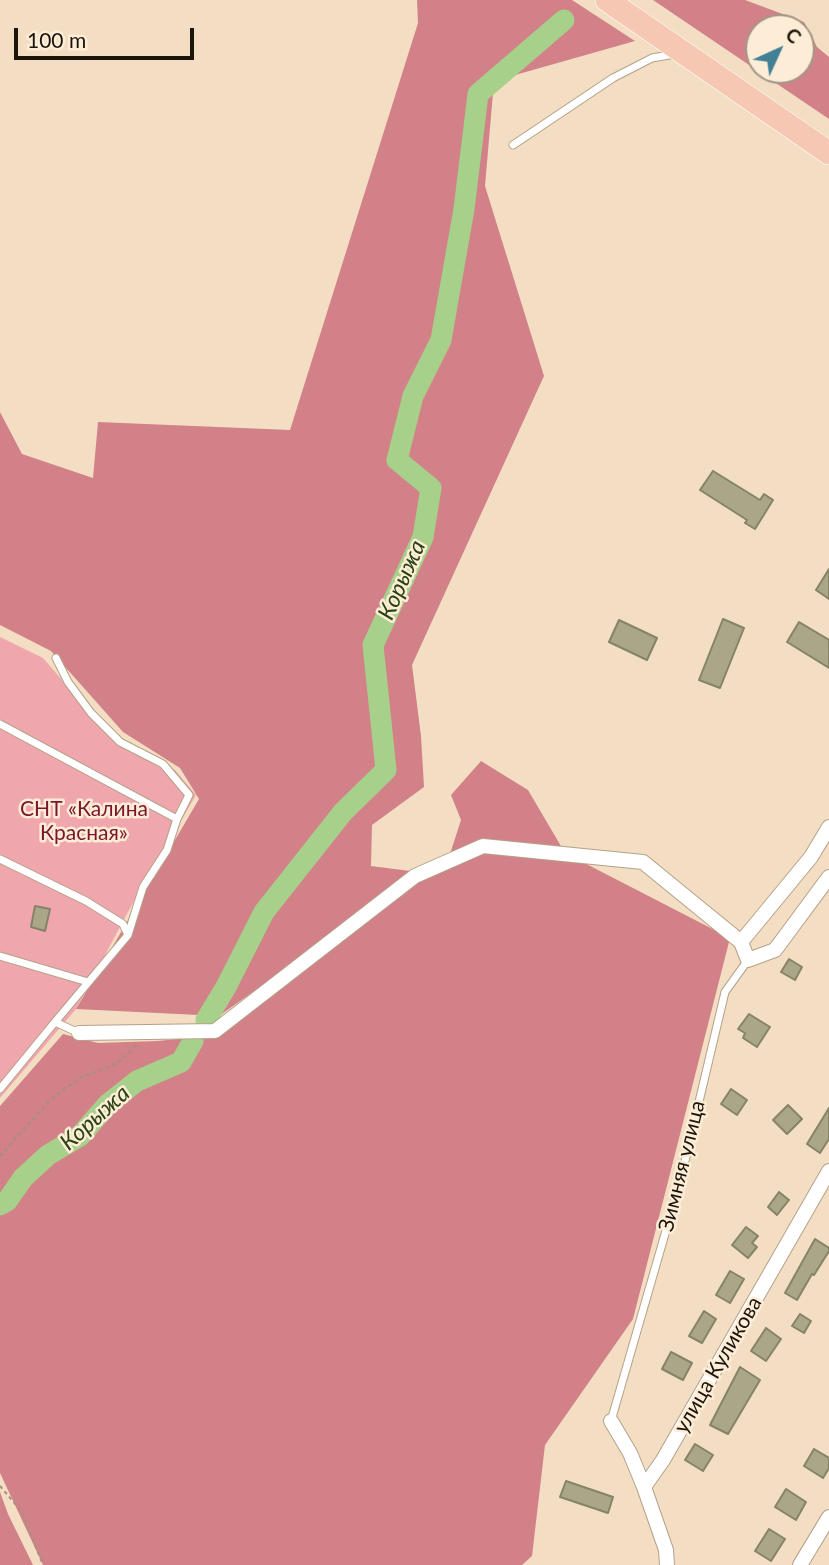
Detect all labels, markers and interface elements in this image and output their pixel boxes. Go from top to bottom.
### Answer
scale bar [18,14,198,58]
north arrow [745,14,815,84]
text: С [781,23,806,48]
text: 100 m [27,27,86,52]
water label: Корыжа [372,536,432,624]
park label: СНТ «Калина Красная» [20,796,148,846]
water label: Корыжа [55,1080,135,1156]
street label: Зимняя улица [654,1098,710,1234]
street label: улица Куликова [669,1292,767,1438]

